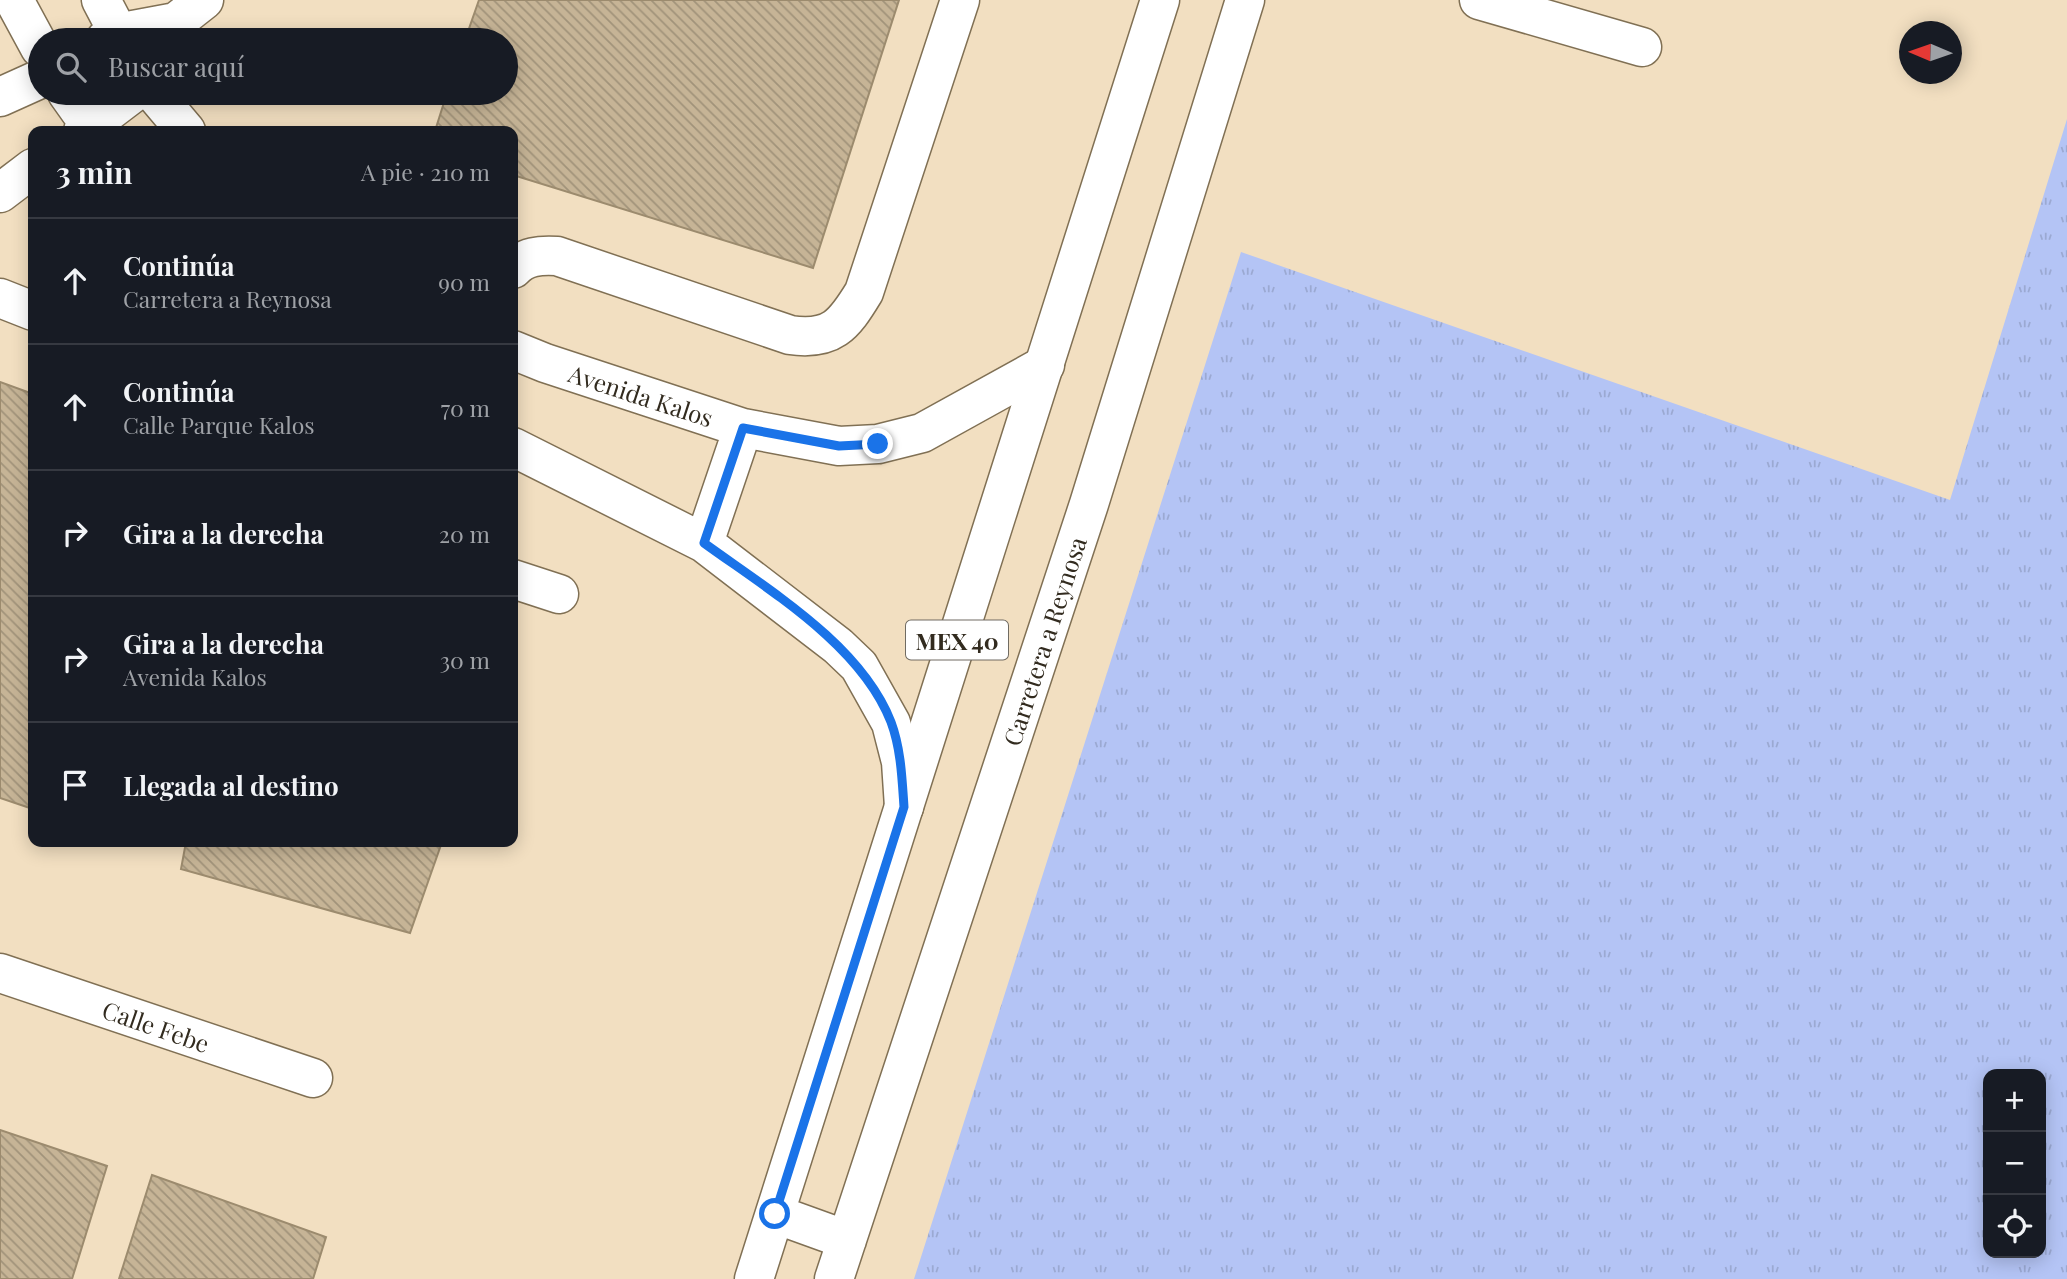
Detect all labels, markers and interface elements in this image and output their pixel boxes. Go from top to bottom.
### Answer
north arrow [1899,21,1962,84]
search box [28,28,518,105]
icon: search [52,48,90,86]
text: Buscar aquí [108,49,244,84]
text: 3 min [56,152,132,192]
text: A pie · 210 m [361,156,490,187]
text: Continúa [123,248,235,283]
icon: ahead [56,262,94,300]
text: 90 m [438,266,490,297]
text: Carretera a Reynosa [123,283,332,314]
street label: Avenida Kalos [564,356,717,433]
text: Continúa [123,374,235,409]
icon: ahead [56,388,94,426]
text: 70 m [441,392,490,423]
text: Calle Parque Kalos [123,409,315,440]
route end [862,428,893,459]
icon: right [56,514,94,552]
text: Gira a la derecha [123,516,324,551]
text: 20 m [439,518,490,549]
street label: Carretera a Reynosa [995,532,1093,750]
road number: MEX 40 [906,620,1008,660]
text: Gira a la derecha [123,626,324,661]
icon: right [56,640,94,678]
text: 30 m [440,644,490,675]
text: Avenida Kalos [123,661,267,692]
icon: arrive [56,766,94,804]
text: Llegada al destino [123,768,339,803]
street label: Calle Febe [98,993,214,1059]
map controls [1983,1069,2046,1258]
button: + [1983,1069,2046,1132]
button: − [1983,1132,2046,1195]
button: locate [1983,1195,2046,1258]
route start [759,1198,790,1229]

